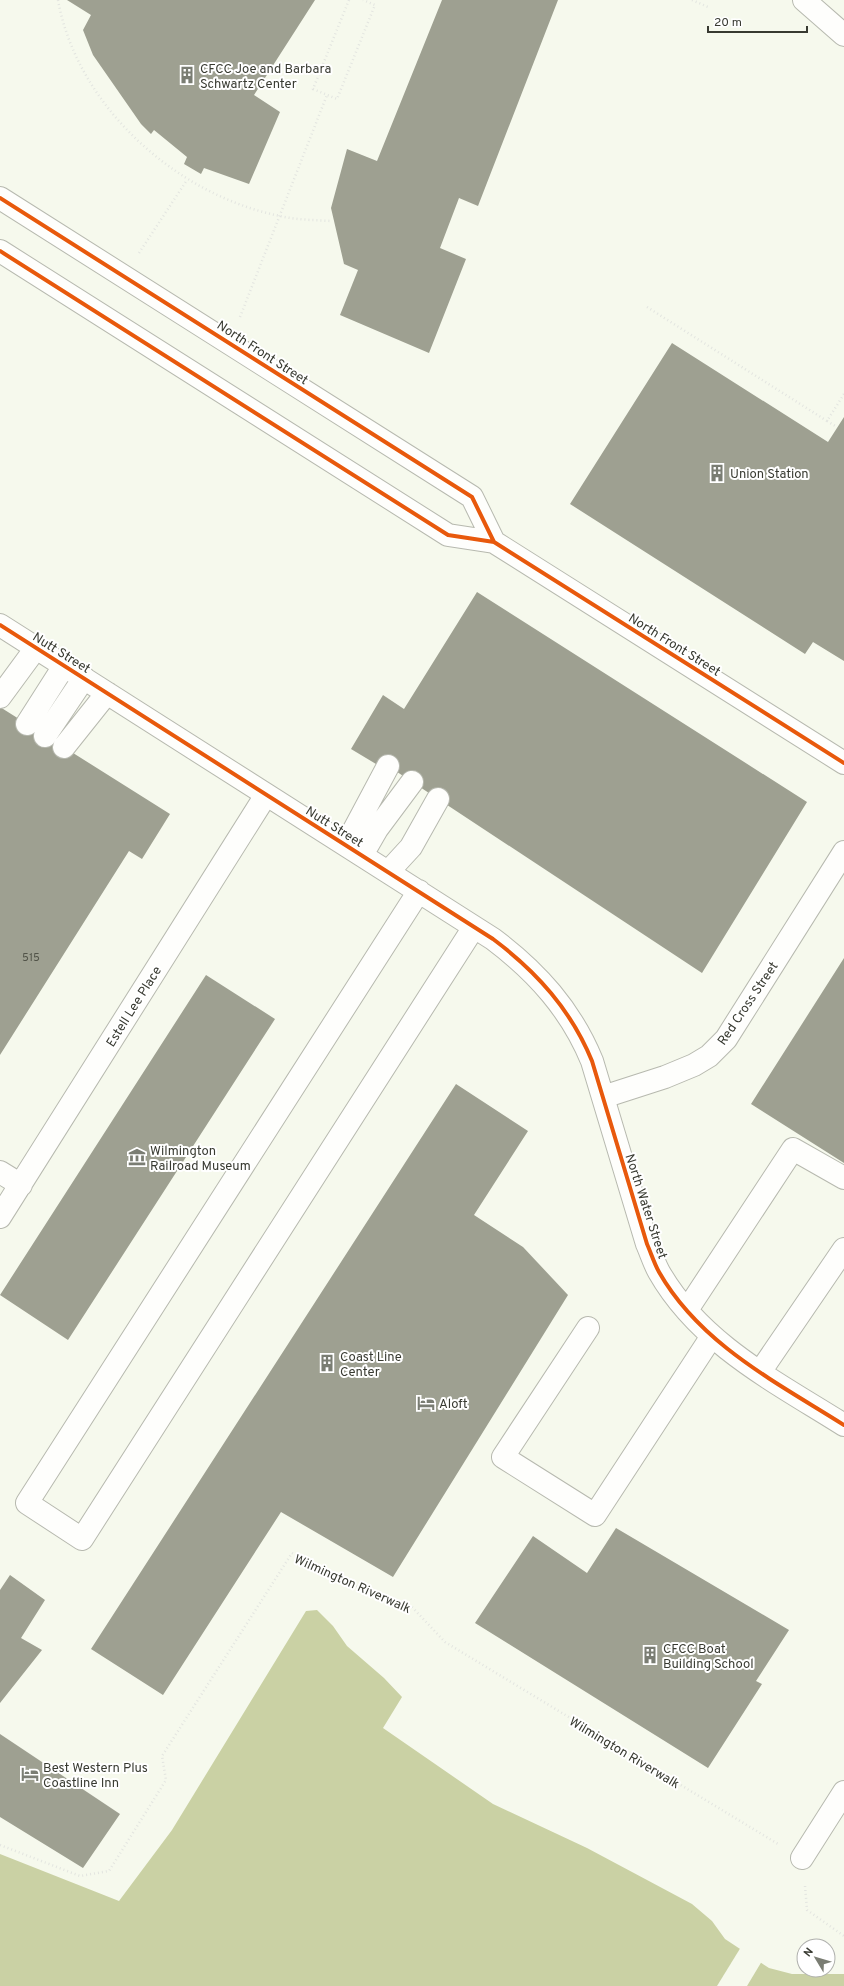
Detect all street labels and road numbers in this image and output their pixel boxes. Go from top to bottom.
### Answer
street label: North Front Street [213,318,311,389]
street label: North Front Street [625,611,723,681]
street label: Nutt Street [29,630,93,678]
street label: Nutt Street [302,804,366,852]
street label: Red Cross Street [715,959,783,1049]
street label: Estell Lee Place [104,964,166,1050]
street label: North Water Street [621,1152,670,1261]
street label: Wilmington Riverwalk [291,1552,413,1618]
street label: Wilmington Riverwalk [566,1714,682,1793]

